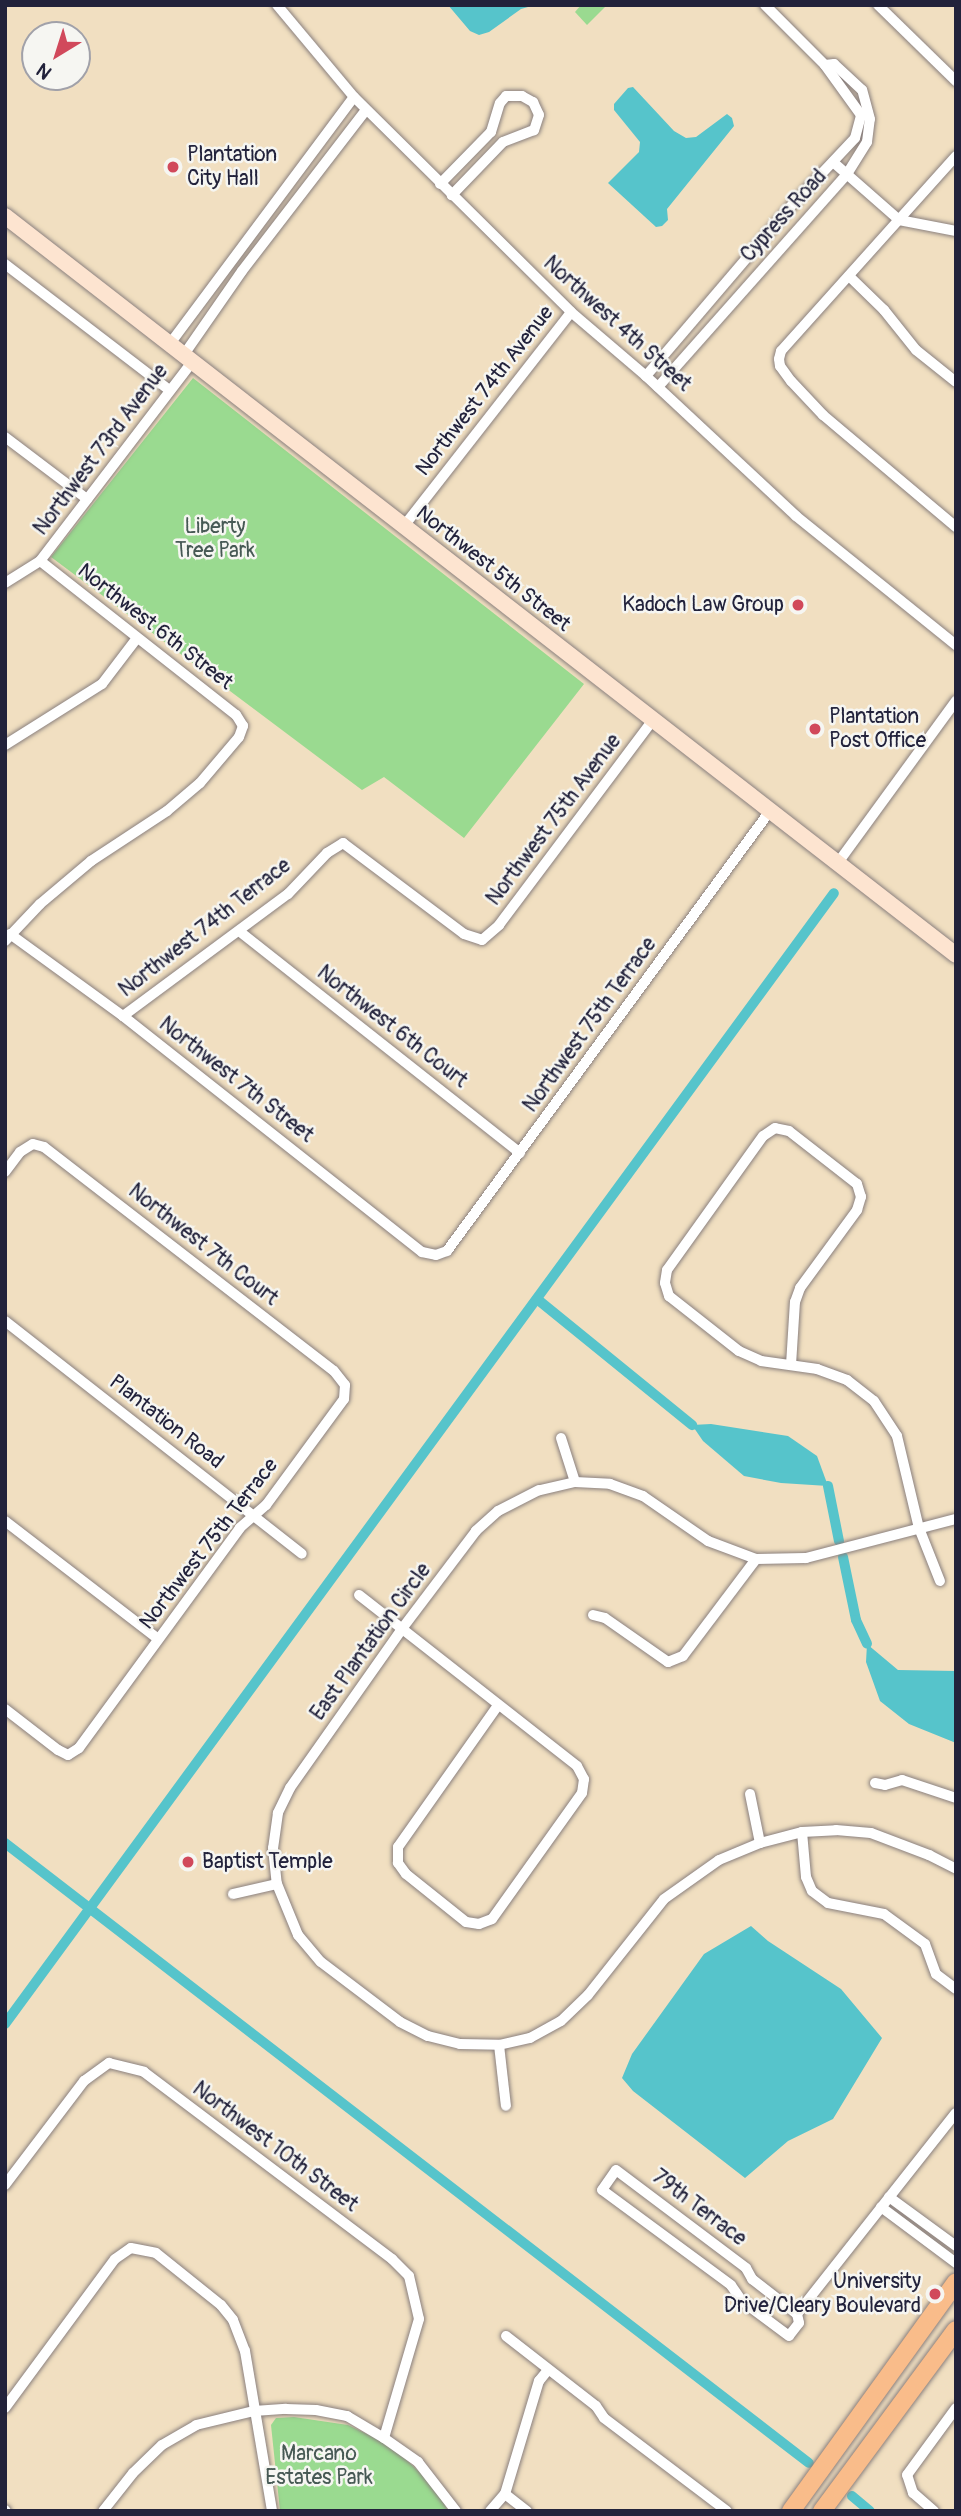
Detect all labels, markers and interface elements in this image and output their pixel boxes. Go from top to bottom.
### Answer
north arrow [21,21,91,91]
text: N [32,58,57,84]
place label: Plantation City Hall [187,142,277,192]
marker: Plantation City Hall [165,159,181,175]
street label: Cypress Road [736,164,832,268]
street label: Northwest 4th Street [538,251,696,397]
street label: Northwest 74th Avenue [411,301,559,481]
street label: Northwest 73rd Avenue [28,360,174,540]
street label: Northwest 5th Street [411,501,575,637]
park label: Liberty Tree Park [175,514,255,564]
street label: Northwest 6th Street [72,559,238,695]
place label: Kadoch Law Group [622,592,784,618]
marker: Kadoch Law Group [790,597,806,613]
place label: Plantation Post Office [829,704,926,754]
marker: Plantation Post Office [807,721,823,737]
street label: Northwest 75th Avenue [481,729,627,911]
street label: Northwest 74th Terrace [114,853,296,1003]
street label: Northwest 75th Terrace [518,933,662,1117]
street label: Northwest 6th Court [312,960,472,1094]
street label: Northwest 7th Street [154,1012,318,1148]
street label: Northwest 7th Court [123,1179,283,1311]
street label: Plantation Road [104,1370,228,1474]
street label: Northwest 75th Terrace [134,1453,284,1635]
street label: East Plantation Circle [306,1559,436,1725]
place label: Baptist Temple [202,1849,333,1875]
marker: Baptist Temple [180,1854,196,1870]
street label: Northwest 10th Street [187,2077,363,2217]
street label: 79th Terrace [647,2164,751,2252]
place label: University Drive/Cleary Boulevard [724,2269,921,2319]
marker: University Drive/Cleary Boulevard [927,2286,943,2302]
park label: Marcano Estates Park [265,2441,373,2491]

